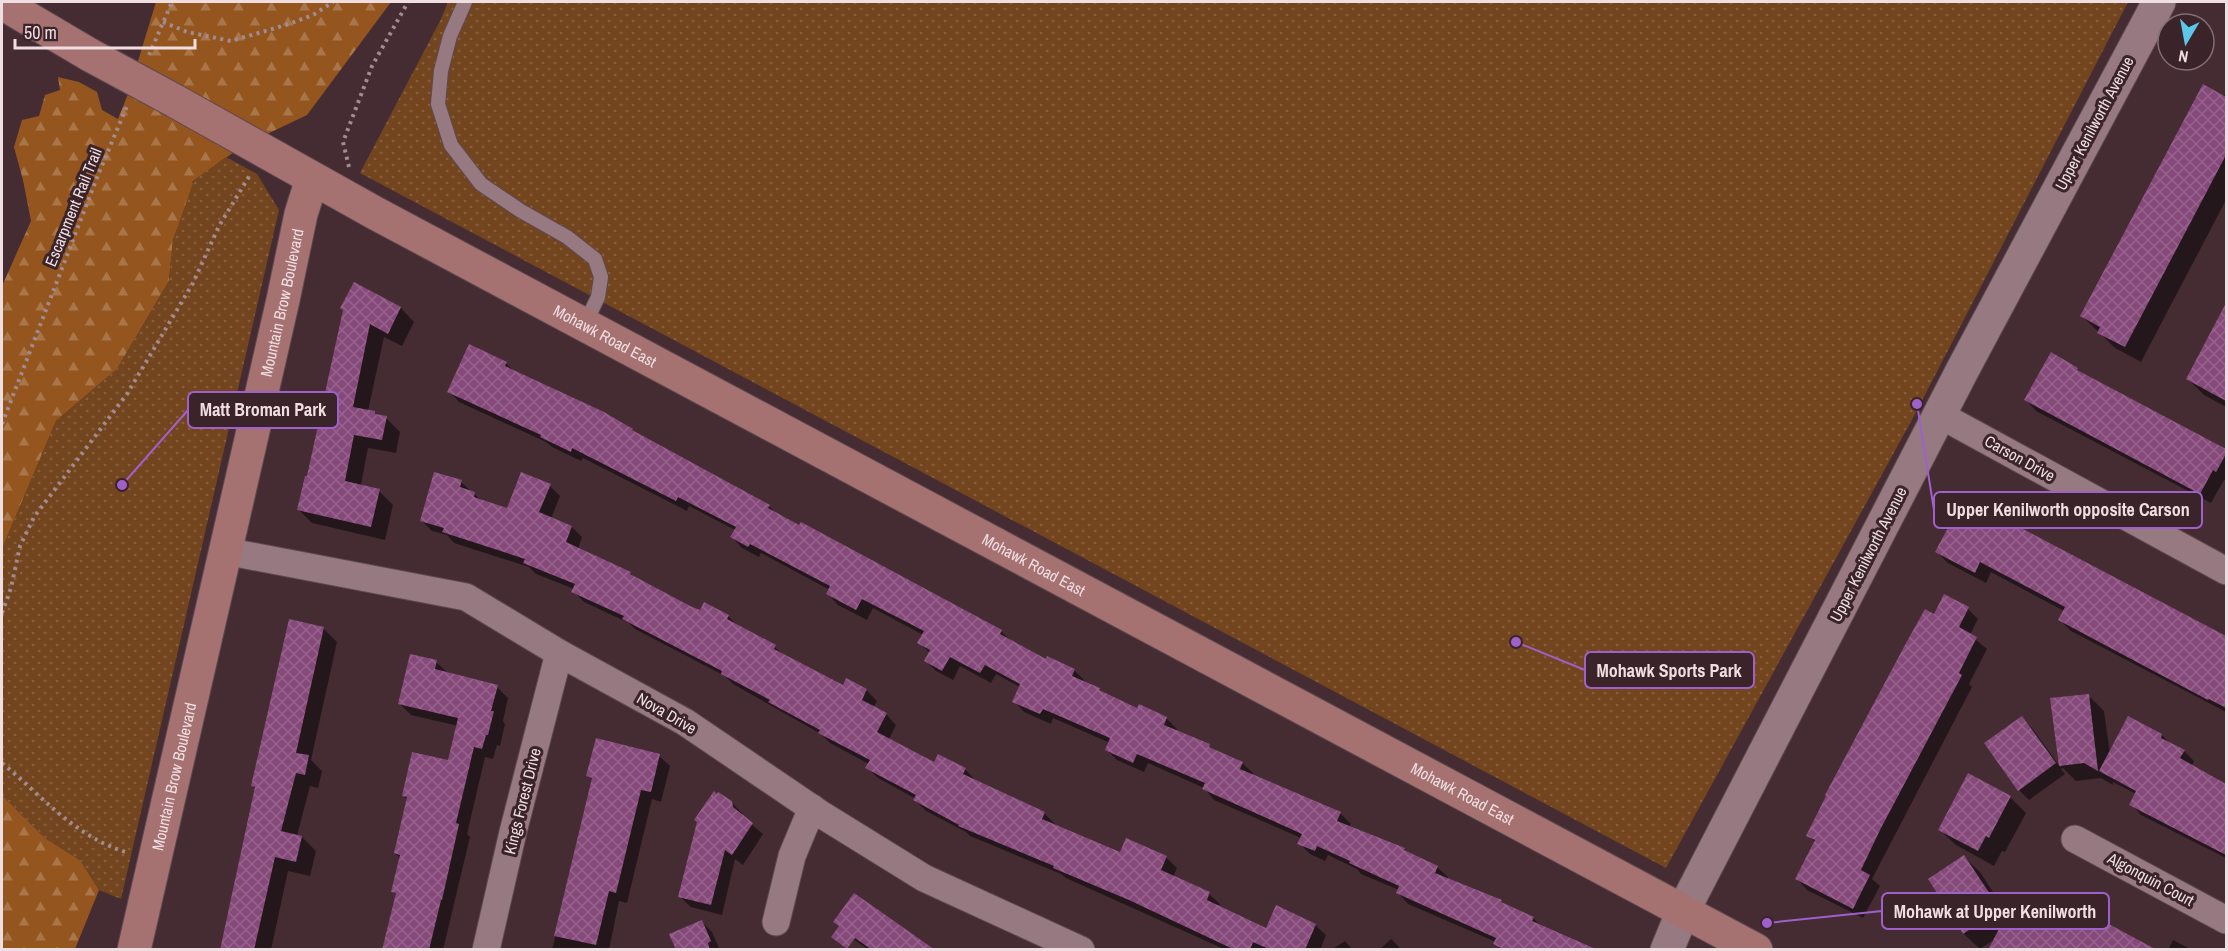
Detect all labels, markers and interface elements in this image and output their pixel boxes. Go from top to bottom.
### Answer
scale bar [15,12,195,50]
north arrow [2156,12,2216,72]
text: 50 m [24,20,57,45]
text: N [2177,45,2190,68]
street label: Upper Kenilworth Avenue [2049,52,2139,194]
street label: Escarpment Rail Trail [39,144,107,270]
street label: Mountain Brow Boulevard [255,227,309,379]
street label: Mohawk Road East [550,299,661,372]
callout: Matt Broman Park [188,392,338,428]
text: Matt Broman Park [200,397,327,422]
street label: Carson Drive [1981,430,2059,486]
street label: Upper Kenilworth Avenue [1824,483,1912,625]
callout: Upper Kenilworth opposite Carson [1934,492,2202,528]
text: Upper Kenilworth opposite Carson [1946,497,2190,522]
street label: Mohawk Road East [978,528,1090,601]
callout: Mohawk Sports Park [1585,652,1754,688]
text: Mohawk Sports Park [1596,658,1742,683]
street label: Nova Drive [633,687,701,739]
street label: Mountain Brow Boulevard [146,700,201,853]
street label: Kings Forest Drive [498,746,546,856]
street label: Mohawk Road East [1407,757,1518,830]
street label: Algonquin Court [2103,847,2198,911]
callout: Mohawk at Upper Kenilworth [1882,893,2109,929]
text: Mohawk at Upper Kenilworth [1894,899,2096,924]

